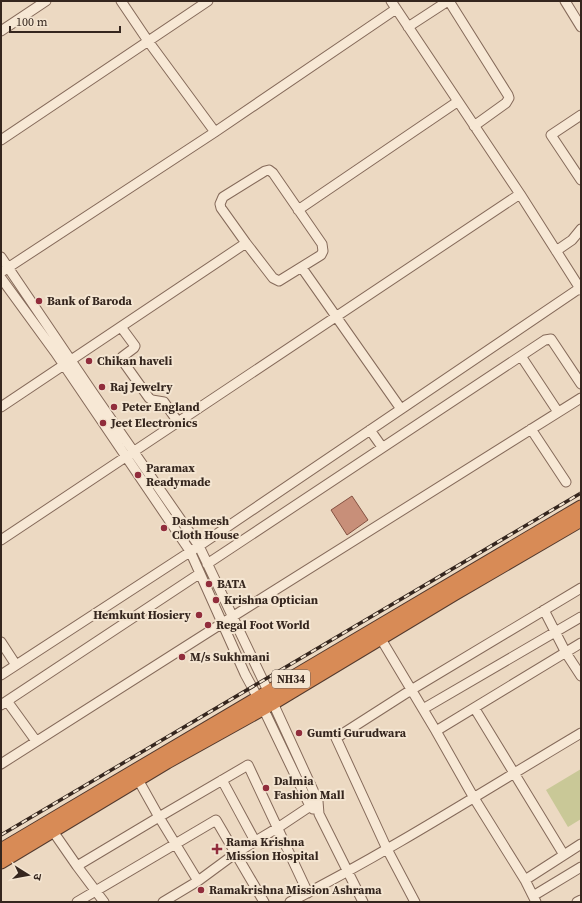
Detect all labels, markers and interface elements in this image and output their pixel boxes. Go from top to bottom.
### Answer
scale bar [10,8,120,34]
text: 100 m [16,14,48,30]
place label: Bank of Baroda [47,293,132,309]
marker: Bank of Baroda [34,296,44,306]
place label: Chikan haveli [97,353,172,369]
marker: Chikan haveli [84,356,94,366]
place label: Raj Jewelry [110,379,173,395]
marker: Raj Jewelry [97,382,107,392]
place label: Peter England [122,399,200,415]
marker: Peter England [109,402,119,412]
place label: Jeet Electronics [110,415,198,431]
marker: Jeet Electronics [98,418,108,428]
place label: Paramax Readymade [146,460,211,490]
marker: Paramax Readymade [133,470,143,480]
place label: Dashmesh Cloth House [172,513,239,543]
marker: Dashmesh Cloth House [159,523,169,533]
place label: BATA [217,576,246,592]
marker: BATA [204,579,214,589]
place label: Krishna Optician [224,592,319,608]
marker: Krishna Optician [211,595,221,605]
place label: Hemkunt Hosiery [93,607,192,623]
marker: Hemkunt Hosiery [194,610,204,620]
place label: Regal Foot World [216,617,310,633]
marker: Regal Foot World [203,620,213,630]
place label: M/s Sukhmani [190,649,270,665]
marker: M/s Sukhmani [177,652,187,662]
road number: NH34 [272,670,310,688]
place label: Gumti Gurudwara [307,725,407,741]
marker: Gumti Gurudwara [294,728,304,738]
place label: Dalmia Fashion Mall [274,773,345,803]
marker: Dalmia Fashion Mall [261,783,271,793]
place label: Rama Krishna Mission Hospital [226,834,319,864]
marker: Rama Krishna Mission Hospital [211,843,223,855]
north arrow [8,855,48,895]
text: उ [29,872,45,882]
place label: Ramakrishna Mission Ashrama [209,882,382,898]
marker: Ramakrishna Mission Ashrama [196,885,206,895]

